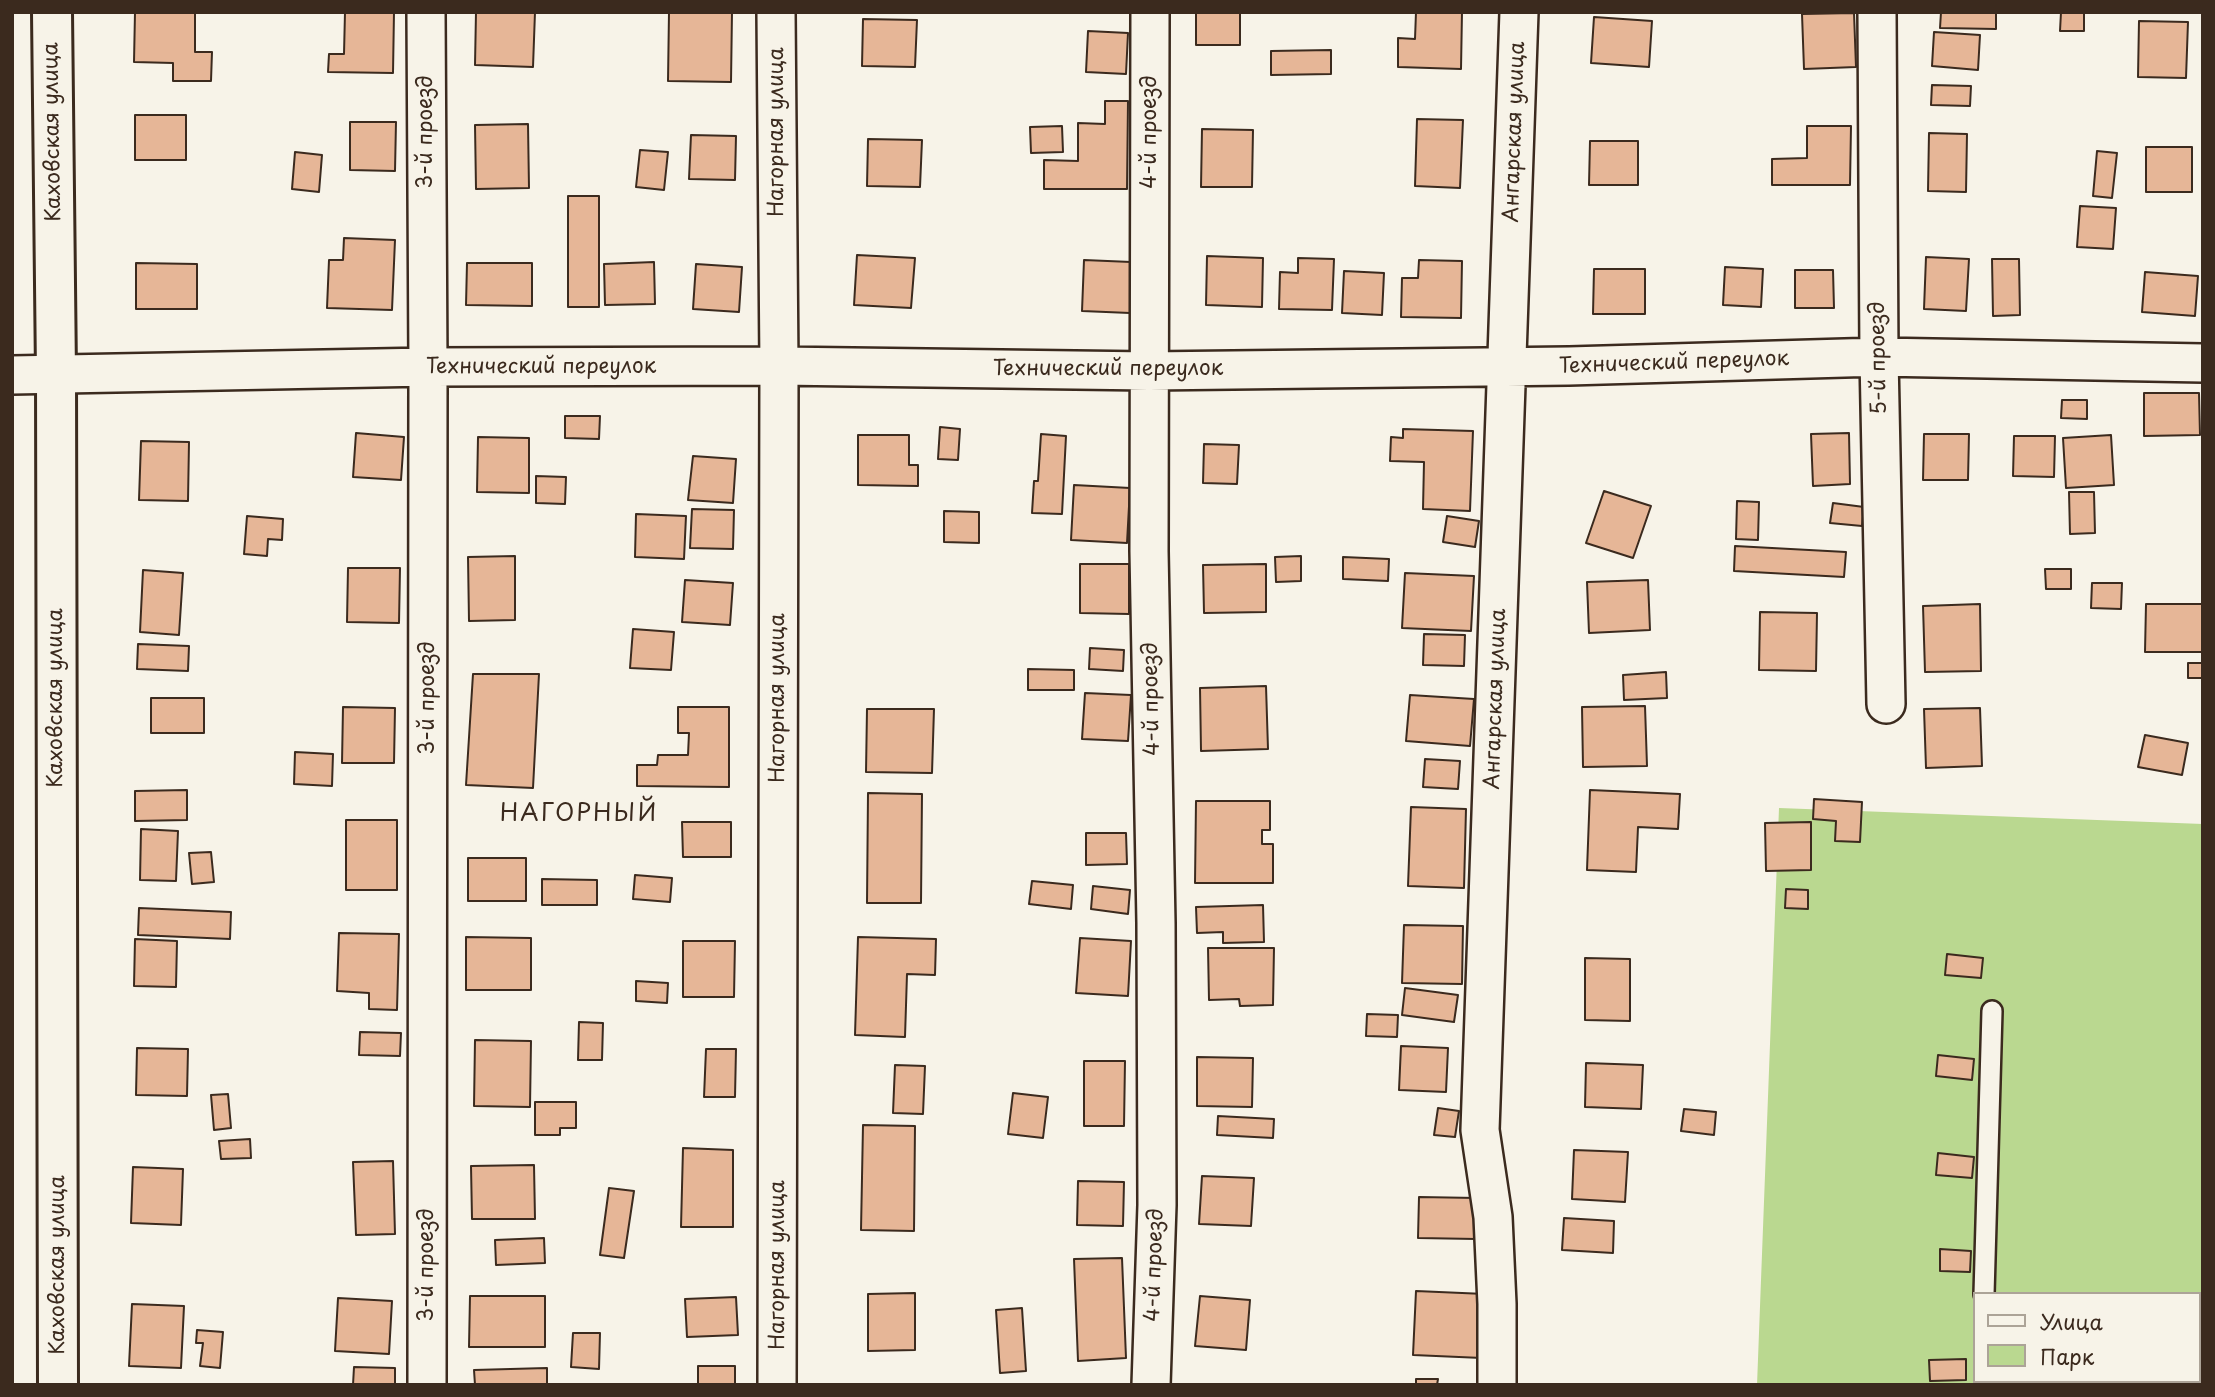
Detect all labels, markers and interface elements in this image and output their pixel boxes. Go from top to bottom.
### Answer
street label: Ангарская улица [1499,41,1531,223]
street label: Каховская улица [39,42,67,222]
street label: Нагорная улица [764,47,790,217]
street label: 3-й проезд [413,75,439,189]
street label: 4-й проезд [1137,75,1163,189]
street label: 5-й проезд [1865,301,1893,415]
street label: Технический переулок [1559,346,1789,380]
street label: Технический переулок [426,354,656,380]
street label: Технический переулок [993,356,1223,382]
street label: Каховская улица [43,608,69,788]
street label: Ангарская улица [1480,608,1512,790]
street label: Нагорная улица [765,613,791,783]
street label: 3-й проезд [415,641,441,755]
street label: 4-й проезд [1138,642,1166,756]
district label: НАГОРНЫЙ [502,800,656,828]
street label: Каховская улица [45,1175,71,1355]
street label: Нагорная улица [765,1180,791,1350]
street label: 3-й проезд [414,1208,440,1322]
street label: 4-й проезд [1140,1208,1170,1322]
legend [1974,1292,2201,1383]
text: Улица [2040,1305,2103,1337]
text: Парк [2040,1340,2094,1372]

